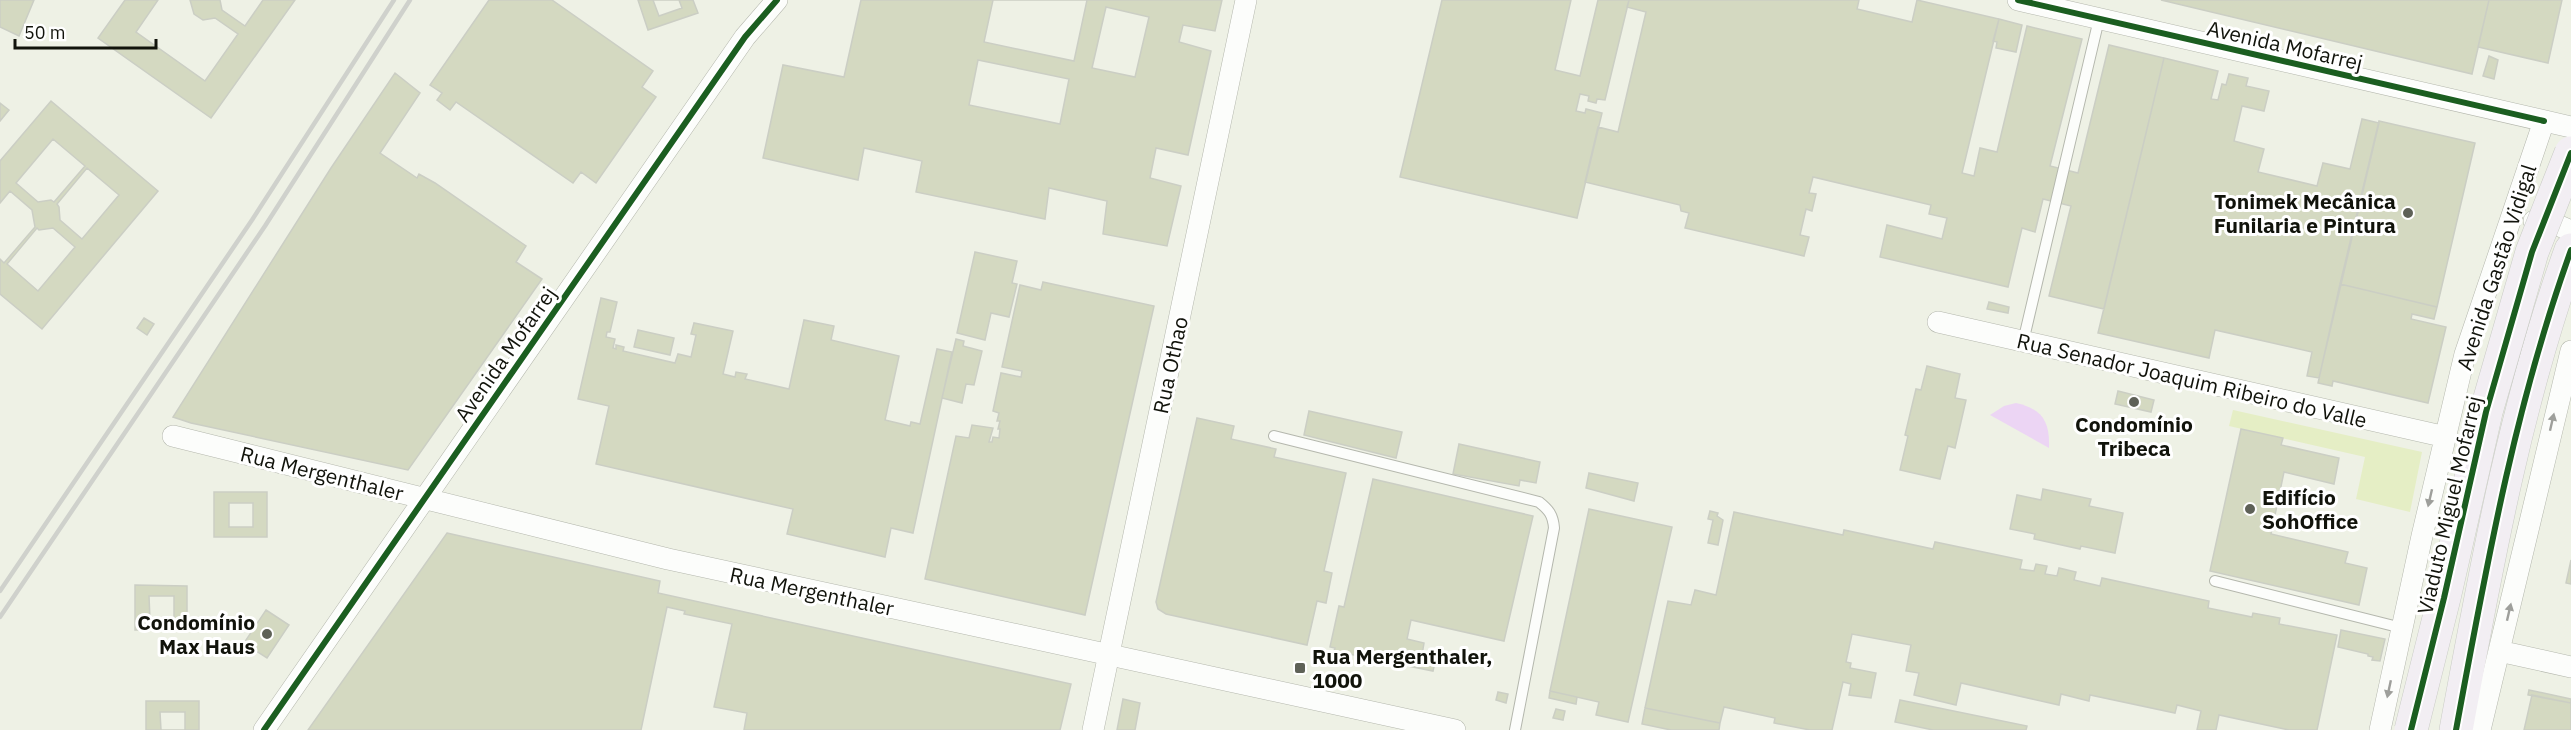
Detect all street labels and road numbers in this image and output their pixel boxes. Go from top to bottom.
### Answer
street label: Avenida Mofarrej [2204,13,2366,77]
street label: Avenida Gastão Vidigal [2449,160,2543,374]
street label: Avenida Mofarrej [448,281,562,427]
street label: Rua Othao [1146,314,1194,416]
street label: Rua Senador Joaquim Ribeiro do Valle [2014,326,2370,434]
street label: Viaduto Miguel Mofarrej [2410,393,2488,617]
street label: Rua Mergenthaler [237,439,407,507]
street label: Rua Mergenthaler [727,560,897,622]

